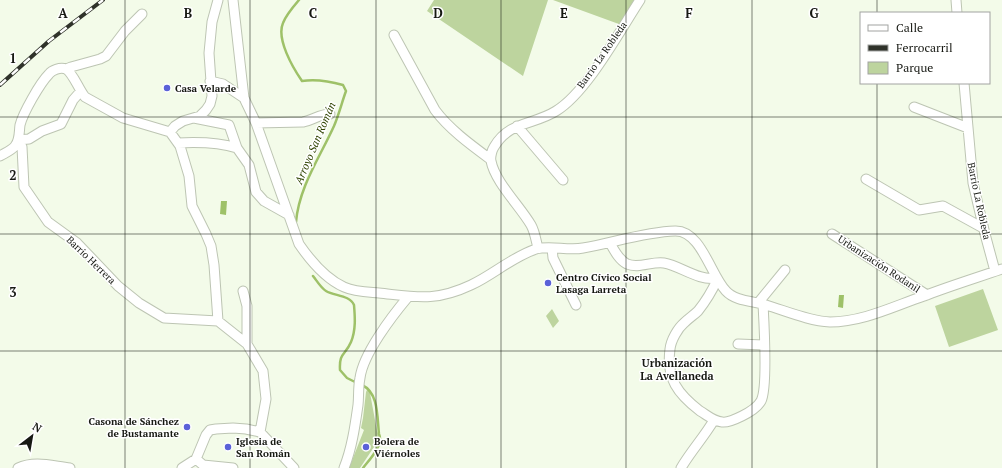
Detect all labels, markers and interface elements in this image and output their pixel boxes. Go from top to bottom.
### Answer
text: A [58,4,68,22]
text: B [184,4,192,22]
text: C [309,4,317,22]
text: D [433,4,443,22]
text: E [560,4,568,22]
text: F [685,4,693,22]
text: G [809,4,819,22]
legend [860,12,990,84]
street label: Barrio La Robleda [574,19,630,91]
text: Calle [896,20,923,35]
text: Ferrocarril [896,40,953,55]
text: 1 [9,49,17,67]
text: Parque [896,60,933,75]
place label: Casa Velarde [175,82,237,95]
marker: Casa Velarde [162,83,172,93]
water label: Arroyo San Román [291,100,339,187]
street label: Barrio La Robleda [964,161,994,241]
text: 2 [9,166,17,184]
street label: Urbanización Rodanil [835,232,923,296]
street label: Barrio Herrera [64,233,118,287]
place label: Centro Cívico Social Lasaga Larreta [556,271,652,296]
marker: Centro Cívico Social Lasaga Larreta [543,278,553,288]
text: 3 [9,283,17,301]
district label: Urbanización La Avellaneda [640,356,714,383]
place label: Casona de Sánchez de Bustamante [88,415,180,440]
north arrow [12,416,52,456]
text: N [30,419,45,436]
marker: Casona de Sánchez de Bustamante [182,422,192,432]
place label: Iglesia de San Román [236,435,291,460]
place label: Bolera de Viérnoles [374,435,420,460]
marker: Iglesia de San Román [223,442,233,452]
marker: Bolera de Viérnoles [361,442,371,452]

